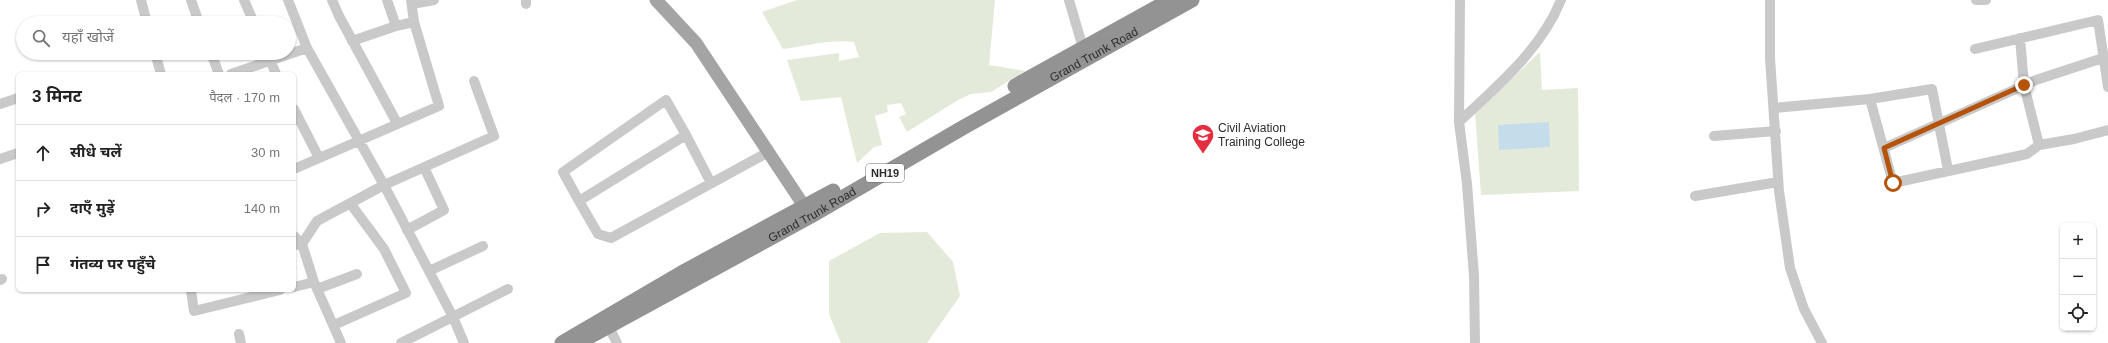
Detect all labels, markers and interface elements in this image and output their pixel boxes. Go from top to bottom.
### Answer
search box [16,16,296,60]
street label: Grand Trunk Road [1047,24,1140,85]
icon: search [30,27,52,49]
text: यहाँ खोजें [62,28,114,45]
route end [2015,76,2033,94]
text: 3 मिनट [32,87,82,106]
text: पैदल · 170 m [209,90,280,105]
place label: Civil Aviation Training College [1218,121,1305,149]
school or university icon: Civil Aviation Training College [1190,122,1216,155]
icon: ahead [32,142,54,164]
text: सीधे चलें [70,143,121,160]
text: 30 m [251,145,280,160]
road number: NH19 [866,164,904,182]
route start [1884,174,1902,192]
street label: Grand Trunk Road [766,184,859,245]
icon: right [32,198,54,220]
text: दाएँ मुड़ें [70,199,114,216]
text: 140 m [244,201,280,216]
map controls [2060,223,2096,331]
button: + [2060,223,2096,259]
icon: arrive [32,254,54,276]
text: गंतव्य पर पहुँचे [70,255,155,272]
button: − [2060,259,2096,295]
button: locate [2060,295,2096,331]

